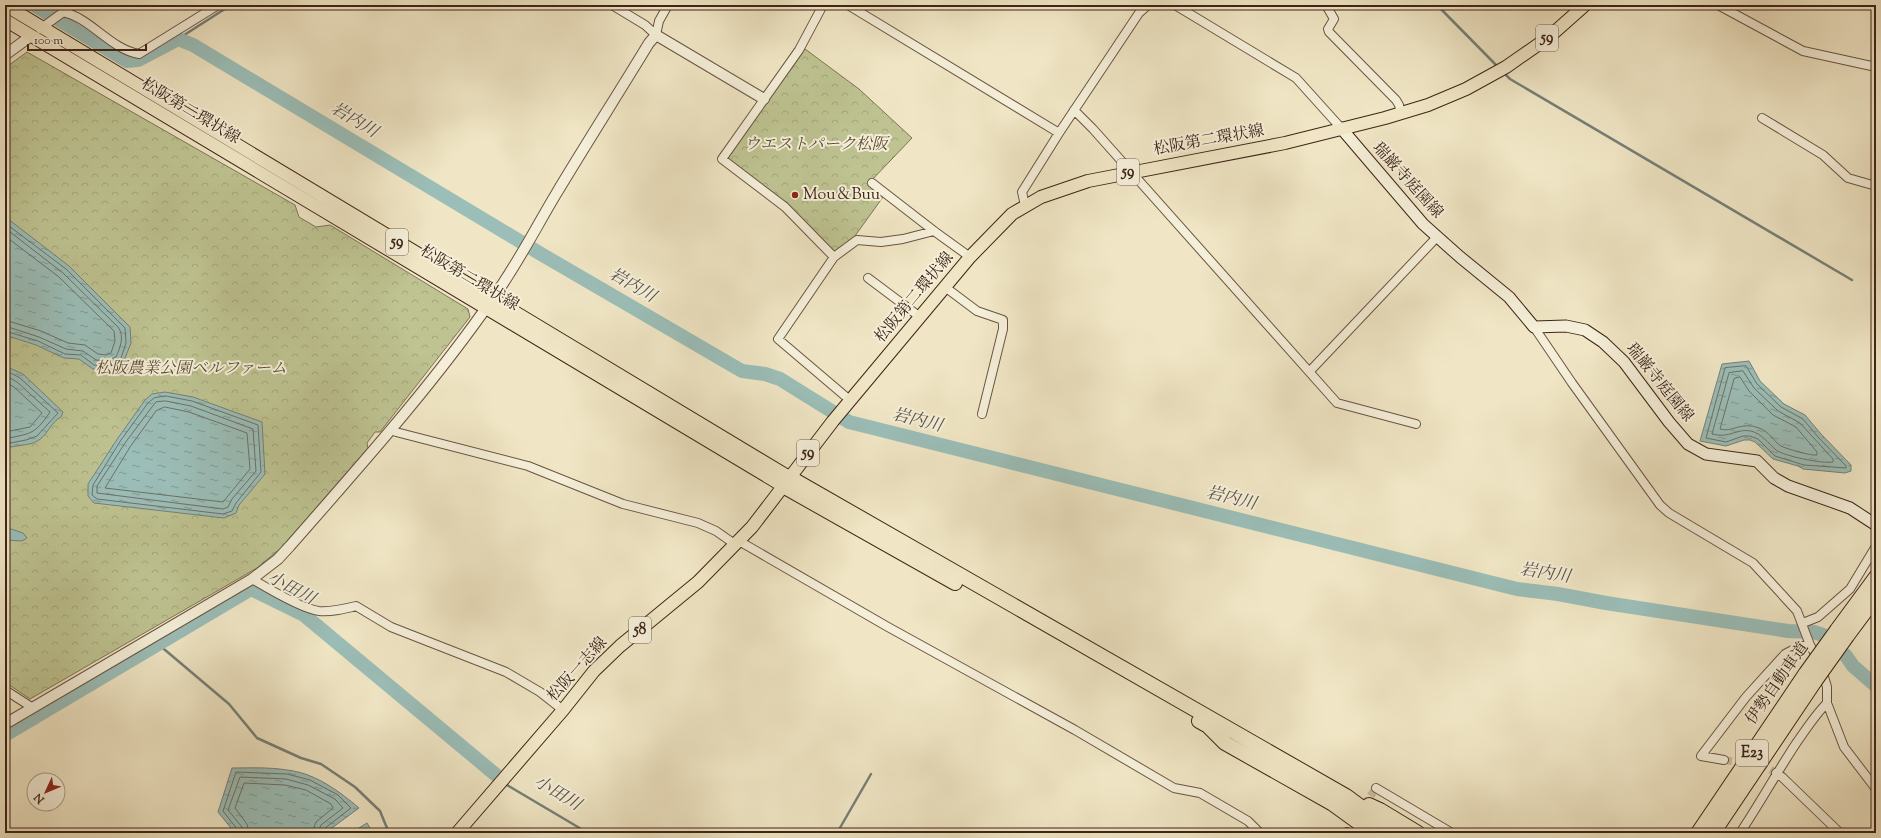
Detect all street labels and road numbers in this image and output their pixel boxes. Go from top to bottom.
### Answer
road number: 59 [1536,25,1558,51]
street label: 松阪第二環状線 [136,73,244,151]
street label: 松阪第二環状線 [1152,120,1266,162]
street label: 瑞巌寺庭園線 [1366,138,1448,224]
road number: 59 [1117,159,1139,185]
road number: 59 [386,229,408,255]
street label: 松阪第二環状線 [415,240,523,318]
street label: 松阪第二環状線 [870,248,960,348]
street label: 瑞巌寺庭園線 [1620,338,1698,428]
road number: 59 [797,440,819,466]
road number: 58 [629,617,651,643]
street label: 松阪一志線 [543,633,613,707]
street label: 伊勢自動車道 [1741,638,1815,730]
road number: E23 [1736,740,1768,766]

